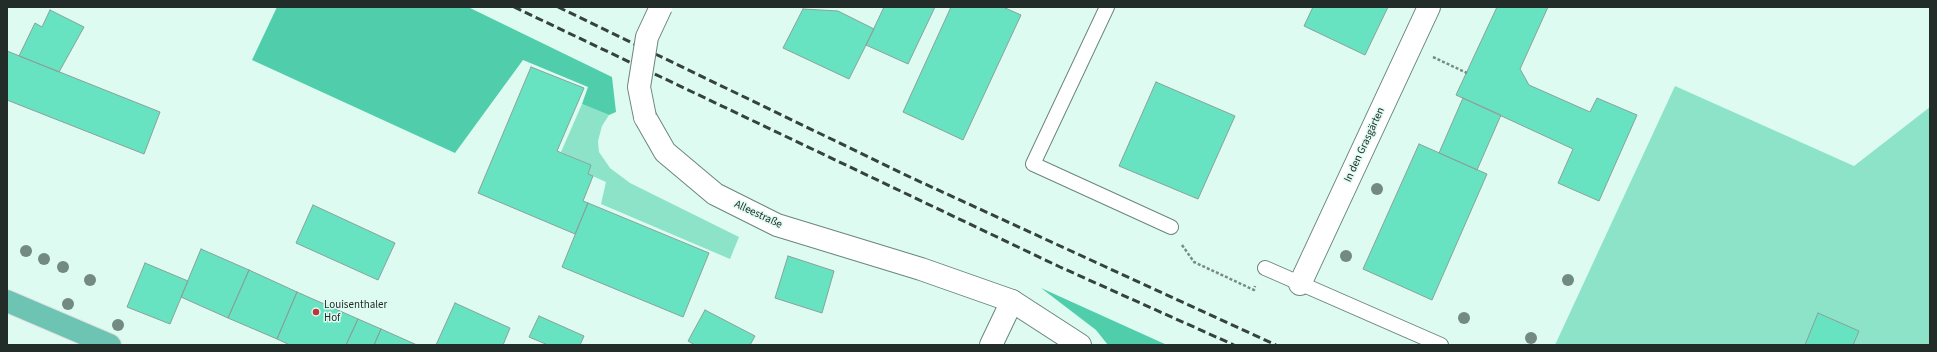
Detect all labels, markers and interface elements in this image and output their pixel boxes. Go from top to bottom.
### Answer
street label: In den Grasgärten [1342,105,1388,185]
street label: Alleestraße [732,198,784,232]
place label: Louisenthaler Hof [324,299,387,325]
marker: Louisenthaler Hof [311,307,321,317]

